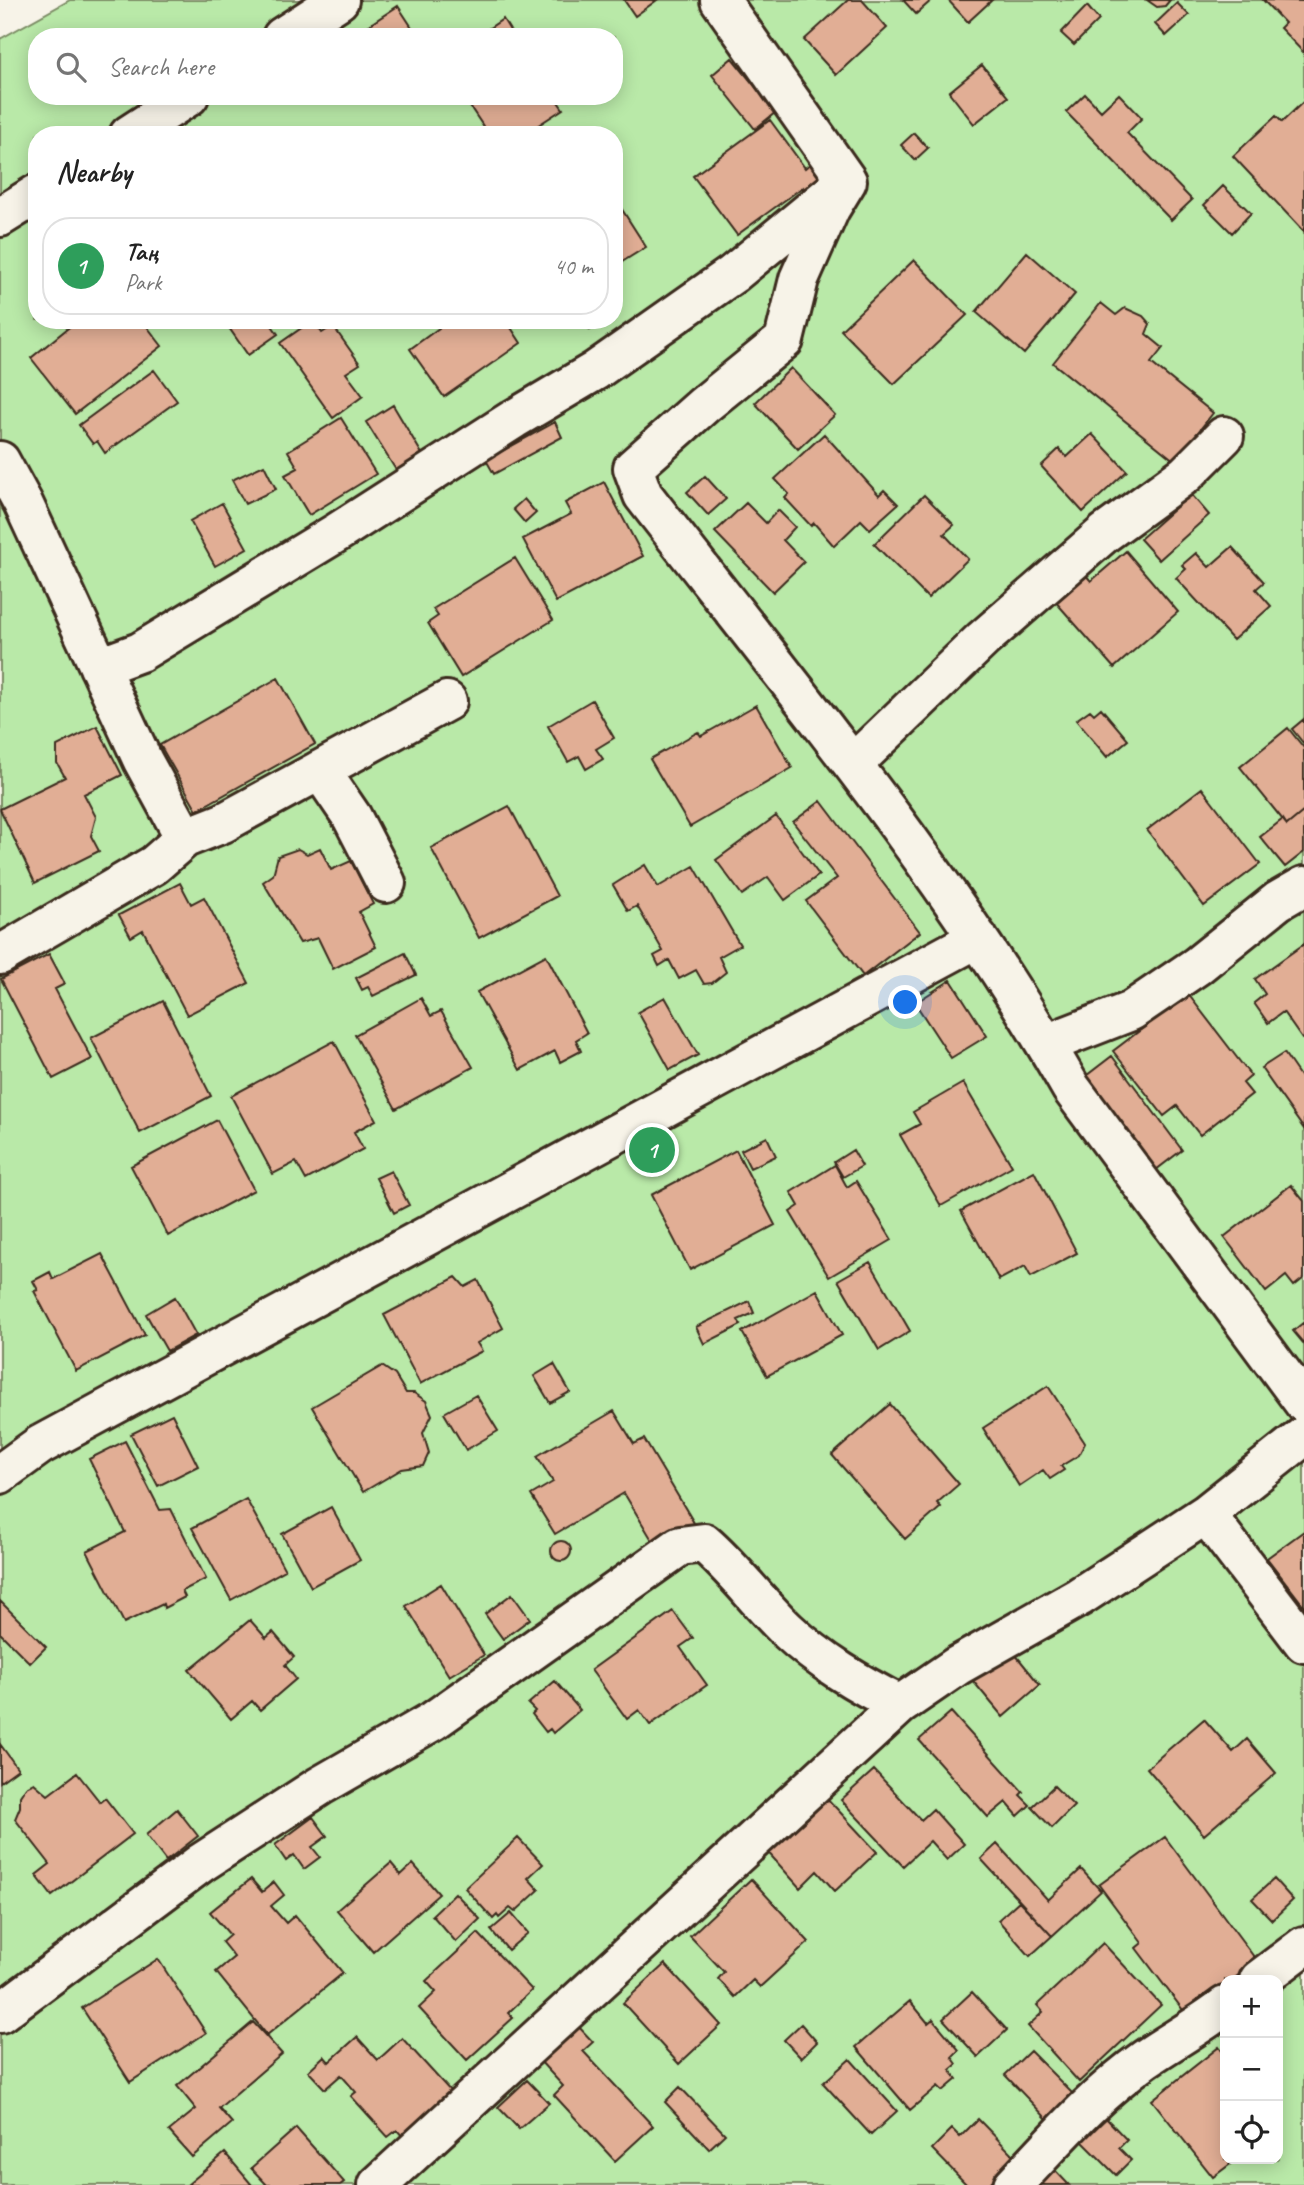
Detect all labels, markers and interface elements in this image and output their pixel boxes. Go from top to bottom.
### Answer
search box [28,28,623,105]
icon: search [52,48,90,86]
text: Search here [108,50,214,83]
text: Nearby [56,153,132,191]
text: Таң [125,235,158,268]
text: 1 [76,252,86,281]
text: 40 m [554,252,593,281]
text: Park [125,268,161,297]
your location [888,985,922,1019]
pin: 1 [629,1124,675,1176]
map controls [1220,1975,1283,2164]
button: + [1220,1975,1283,2038]
button: − [1220,2038,1283,2101]
button: locate [1220,2101,1283,2164]

